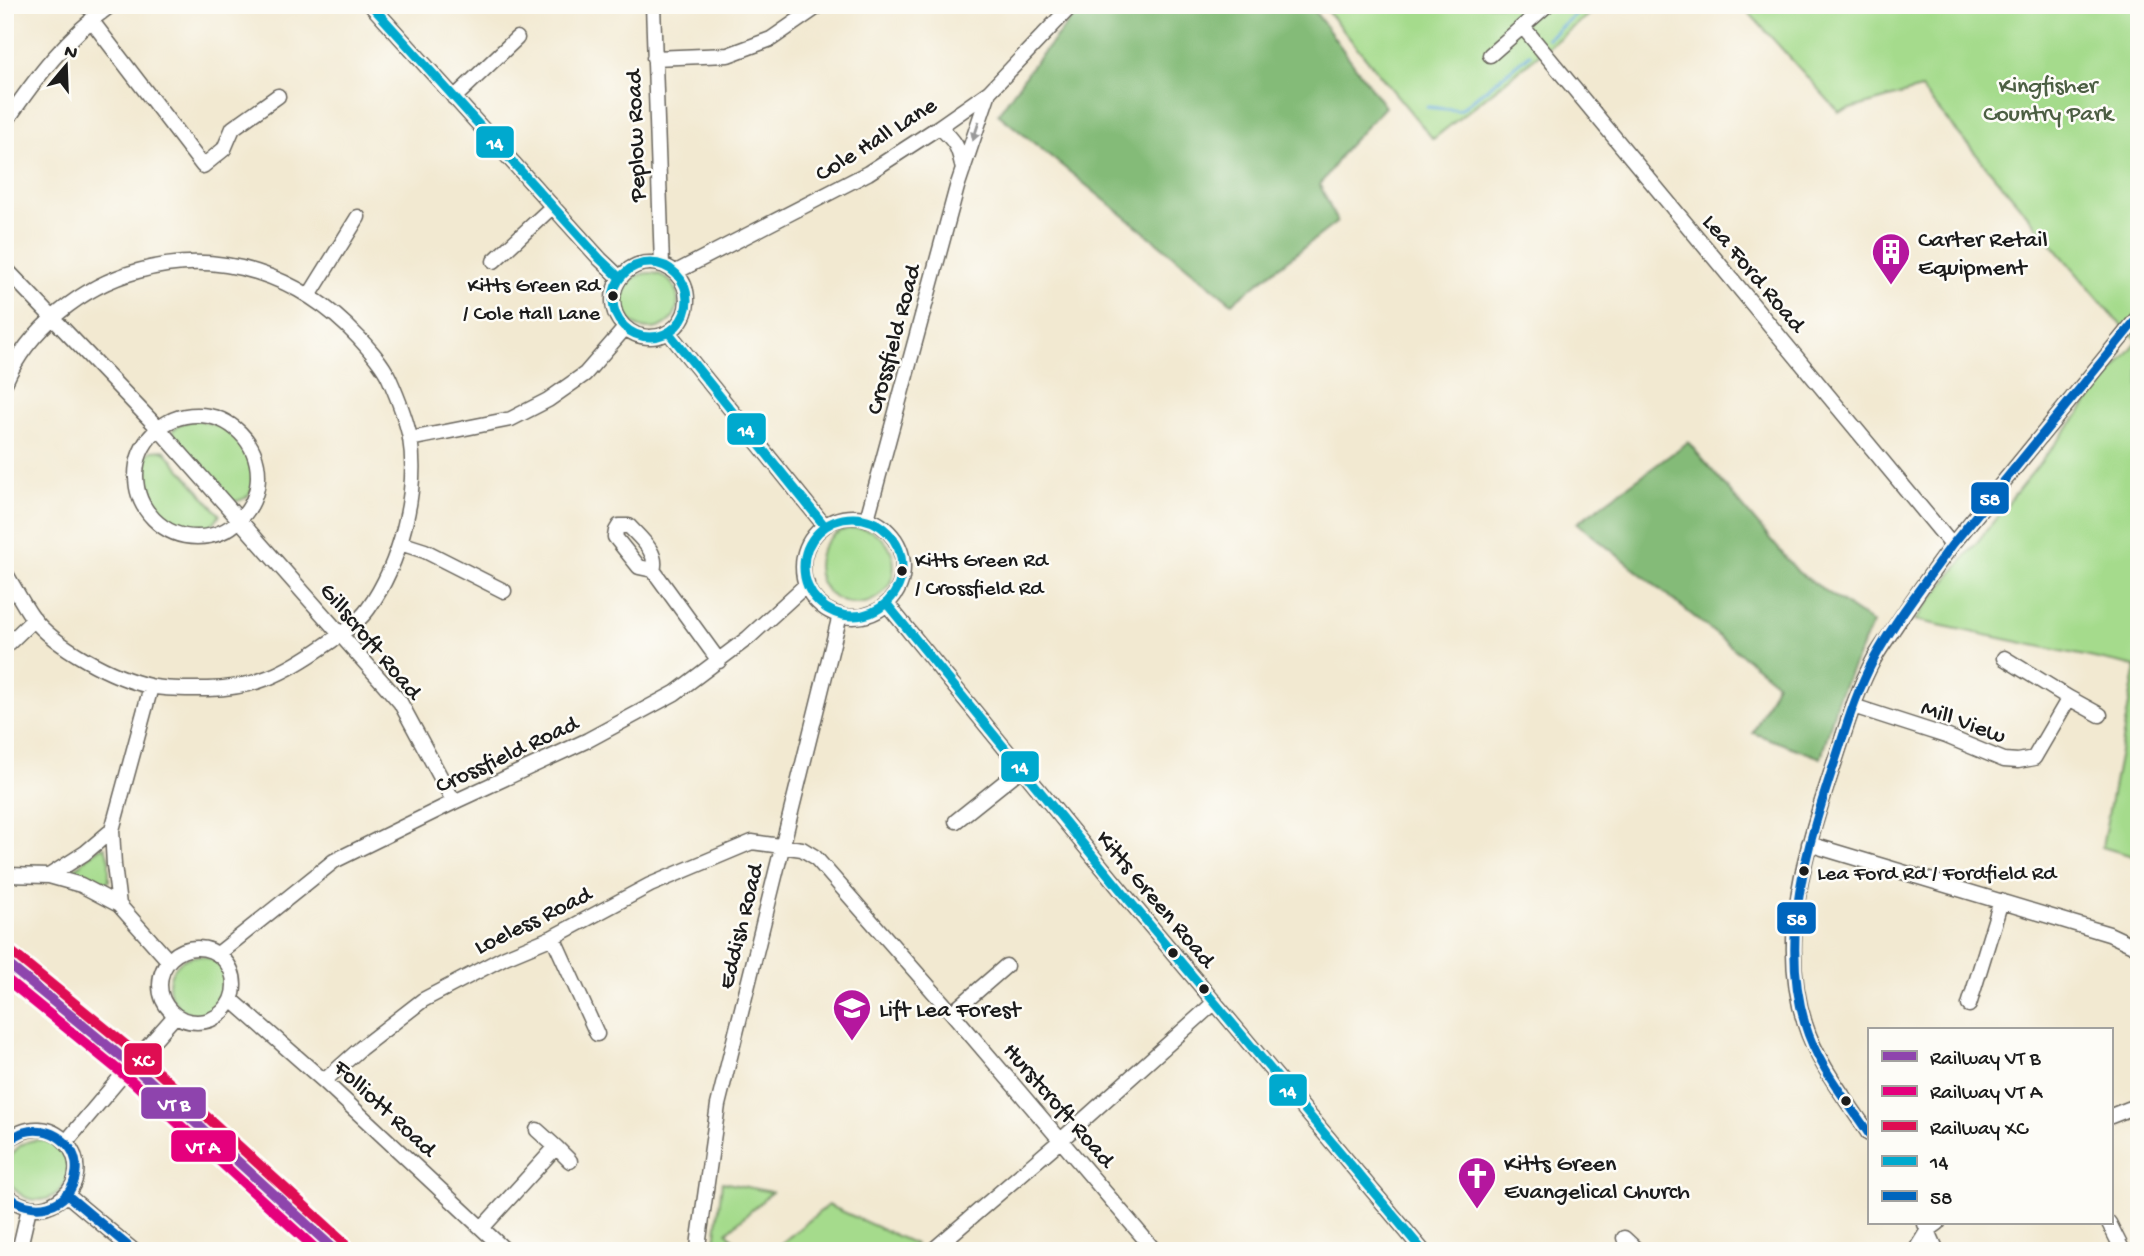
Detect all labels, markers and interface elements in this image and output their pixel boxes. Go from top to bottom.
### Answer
north arrow [32,32,102,102]
text: N [61,40,80,66]
street label: Peplow Road [621,68,654,203]
park label: Kingfisher Country Park [1983,73,2115,130]
street label: Cole Hall Lane [811,92,944,190]
one-way arrow [970,121,981,142]
line badge: 14 [475,125,515,159]
text: 14 [486,134,504,157]
street label: Lea Ford Road [1694,209,1811,341]
place label: Carter Retail Equipment [1918,227,2048,284]
building icon: Carter Retail Equipment [1870,231,1912,286]
street label: Crossfield Road [861,260,930,418]
place label: Kitts Green Rd / Cole Hall Lane [463,274,602,328]
marker: Kitts Green Rd / Cole Hall Lane [606,289,620,303]
line badge: 14 [726,412,767,446]
text: 14 [737,421,755,444]
line badge: 58 [1970,481,2010,515]
text: 58 [1980,490,2001,513]
place label: Kitts Green Rd / Crossfield Rd [915,549,1050,603]
marker: Kitts Green Rd / Crossfield Rd [895,564,909,578]
street label: Gillscroft Road [312,578,428,708]
street label: Mill View [1917,695,2009,752]
street label: Crossfield Road [432,710,585,802]
line badge: 14 [1000,750,1040,783]
text: 14 [1011,758,1029,781]
street label: Kitts Green Road [1088,826,1221,976]
street label: Eddish Road [713,859,772,993]
place label: Lea Ford Rd / Fordfield Rd [1817,862,2058,888]
marker: Lea Ford Rd / Fordfield Rd [1797,864,1811,878]
street label: Loeless Road [470,880,599,963]
line badge: 58 [1776,901,1817,935]
text: 58 [1787,910,1808,933]
unlabelled marker [1166,946,1180,960]
unlabelled marker [1197,982,1211,996]
school or university icon: Lift Lea Forest [831,987,873,1042]
place label: Lift Lea Forest [879,997,1022,1026]
legend [1868,1028,2112,1224]
street label: Hurstcroft Road [995,1038,1121,1176]
line badge: XC [123,1042,163,1076]
text: Railway VT B [1930,1048,2042,1073]
text: XC [132,1051,155,1074]
street label: Folliott Road [325,1054,443,1166]
line badge: 14 [1268,1073,1308,1107]
text: 14 [1279,1082,1297,1105]
text: Railway VT A [1930,1082,2044,1107]
line badge: VT B [140,1086,207,1120]
unlabelled marker [1839,1094,1853,1108]
text: VT B [157,1095,191,1118]
text: Railway XC [1930,1118,2029,1143]
line badge: VT A [170,1129,237,1163]
text: VT A [185,1138,222,1161]
place label: Kitts Green Evangelical Church [1504,1151,1690,1208]
text: 14 [1929,1152,1948,1177]
church icon: Kitts Green Evangelical Church [1456,1155,1498,1210]
text: 58 [1930,1188,1953,1213]

